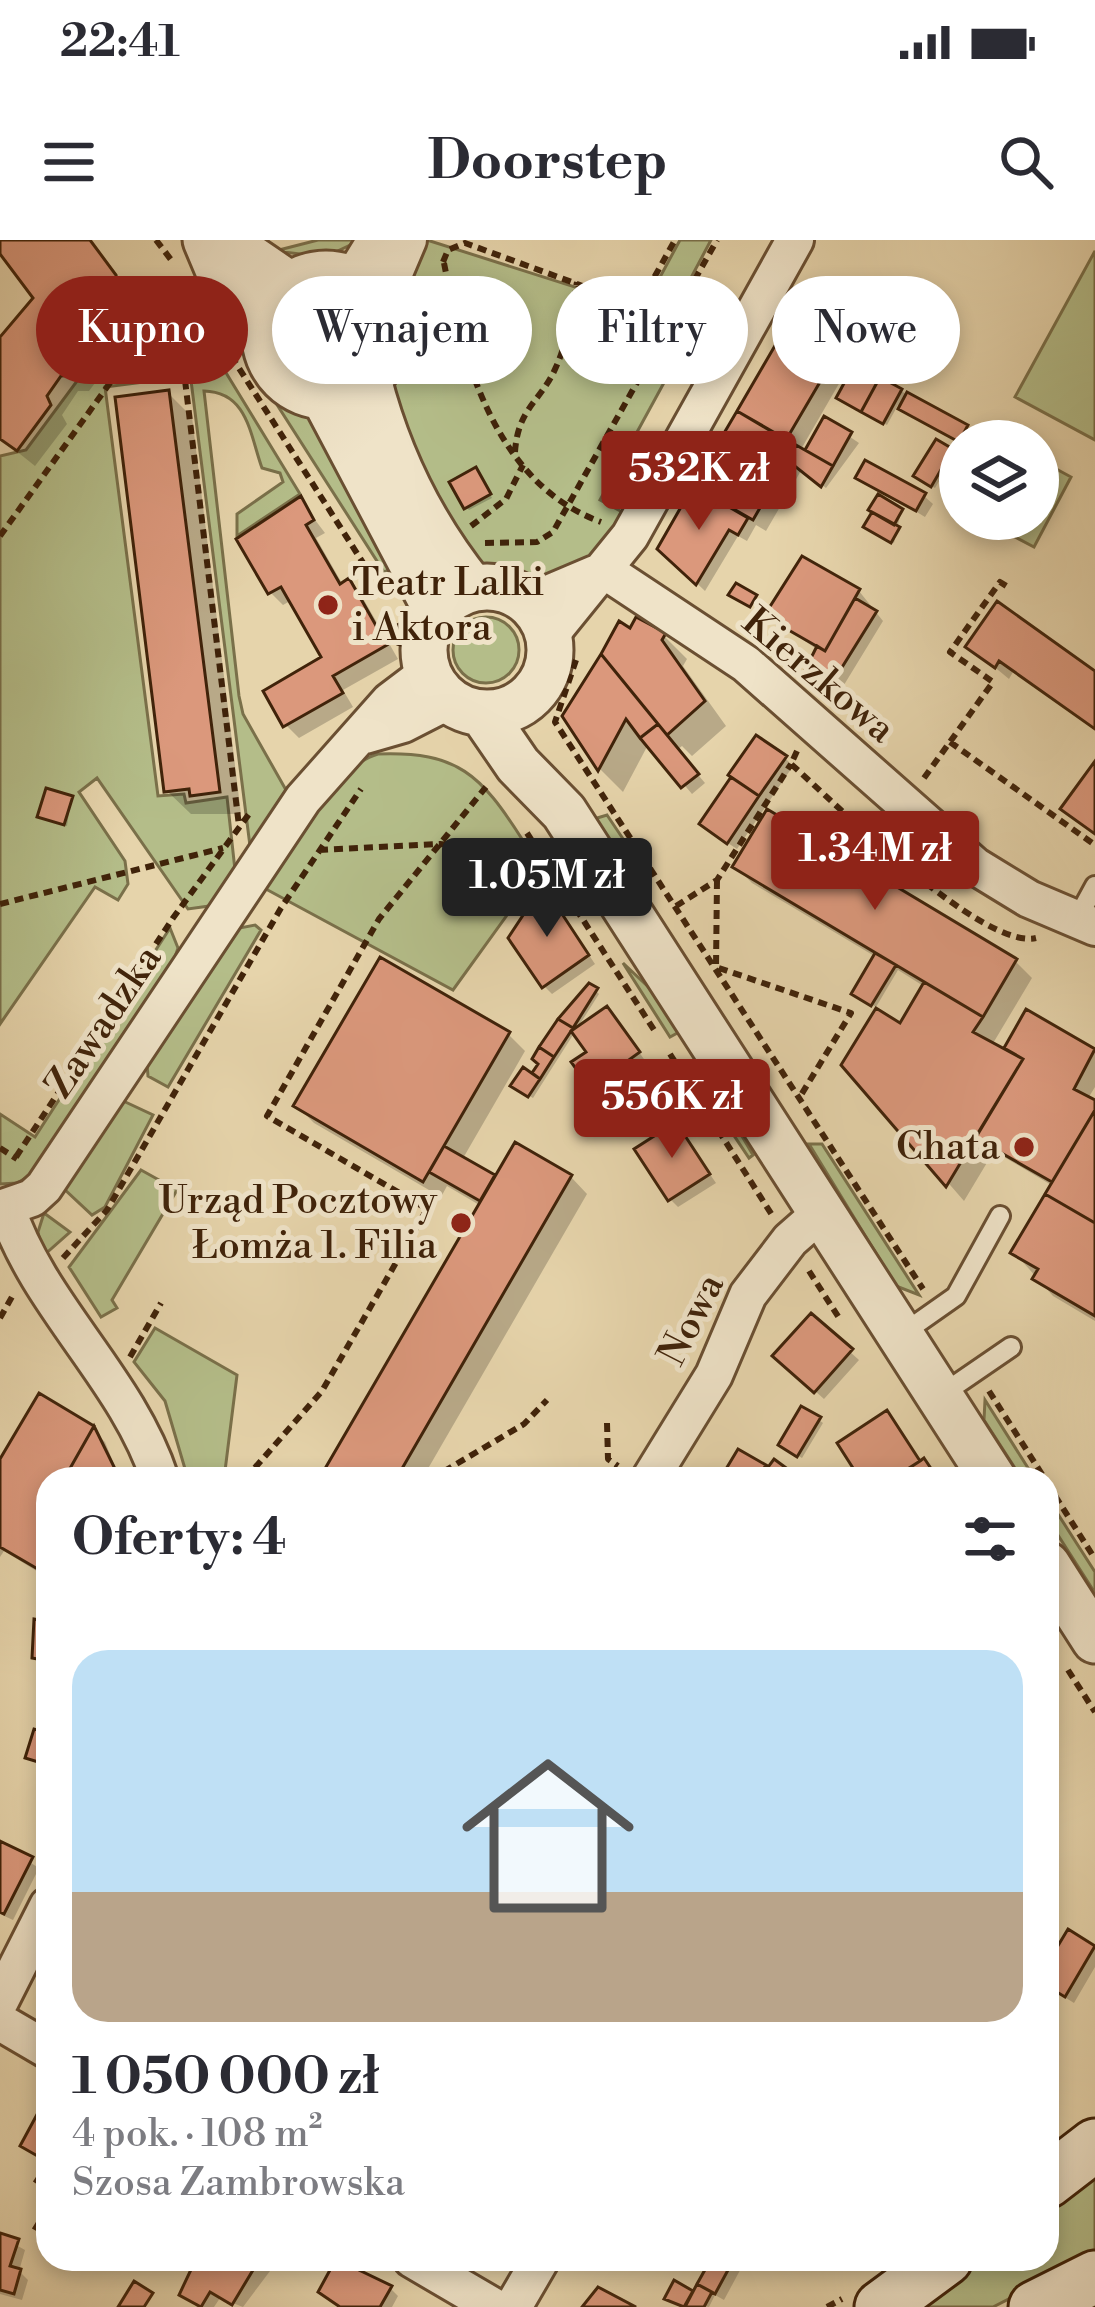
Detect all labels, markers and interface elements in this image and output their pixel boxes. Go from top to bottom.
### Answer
text: 22:41 [60,14,180,71]
text: Doorstep [427,128,668,196]
icon: menu [36,129,102,195]
icon: search [993,129,1059,195]
chip: Kupno [36,276,248,384]
chip: Wynajem [272,276,532,384]
chip: Filtry [556,276,748,384]
chip: Nowe [772,276,960,384]
map controls [939,420,1059,540]
button: layers [939,420,1059,540]
pin: 532K zł [588,431,810,533]
text: 532K zł [628,445,770,494]
place label: Teatr Lalki i Aktora [352,559,544,653]
marker: Teatr Lalki i Aktora [315,592,341,618]
street label: Kierzkowa [732,598,905,754]
pin: 1.34M zł [751,811,999,913]
text: 1.34M zł [798,825,952,874]
pin: 1.05M zł [423,838,671,940]
text: 1.05M zł [469,852,625,901]
street label: Zawadzka [35,936,173,1108]
pin: 556K zł [561,1059,783,1161]
text: 556K zł [601,1073,743,1122]
place label: Chata [896,1123,1000,1172]
marker: Chata [1011,1134,1037,1160]
place label: Urząd Pocztowy Łomża 1. Filia [159,1177,438,1271]
marker: Urząd Pocztowy Łomża 1. Filia [448,1210,474,1236]
street label: Nowa [648,1266,736,1374]
icon: filters [957,1506,1023,1572]
text: Oferty: 4 [72,1507,287,1571]
icon: home [440,1728,656,1944]
text: 1 050 000 zł [72,2046,379,2110]
text: 4 pok. · 108 m² [72,2110,322,2159]
text: Szosa Zambrowska [72,2159,405,2208]

